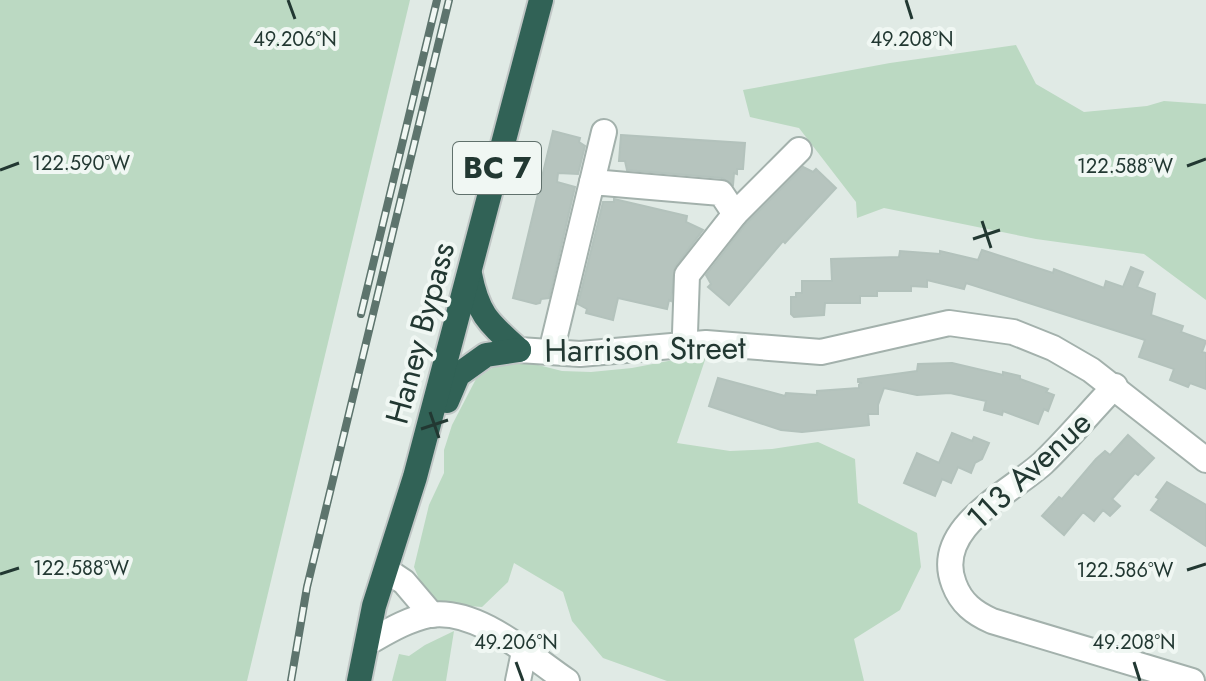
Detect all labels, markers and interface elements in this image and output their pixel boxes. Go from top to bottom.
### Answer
text: 49.206°N [253,25,337,54]
text: 49.208°N [870,25,954,54]
road number: BC 7 [453,142,541,194]
text: 122.590°W [32,149,130,178]
text: 122.588°W [1077,152,1173,181]
street label: Haney Bypass [374,237,466,429]
street label: Harrison Street [544,324,747,374]
street label: 113 Avenue [956,400,1102,540]
text: 122.588°W [33,554,129,583]
text: 122.586°W [1077,556,1174,585]
text: 49.206°N [474,628,558,657]
text: 49.208°N [1092,628,1176,657]

